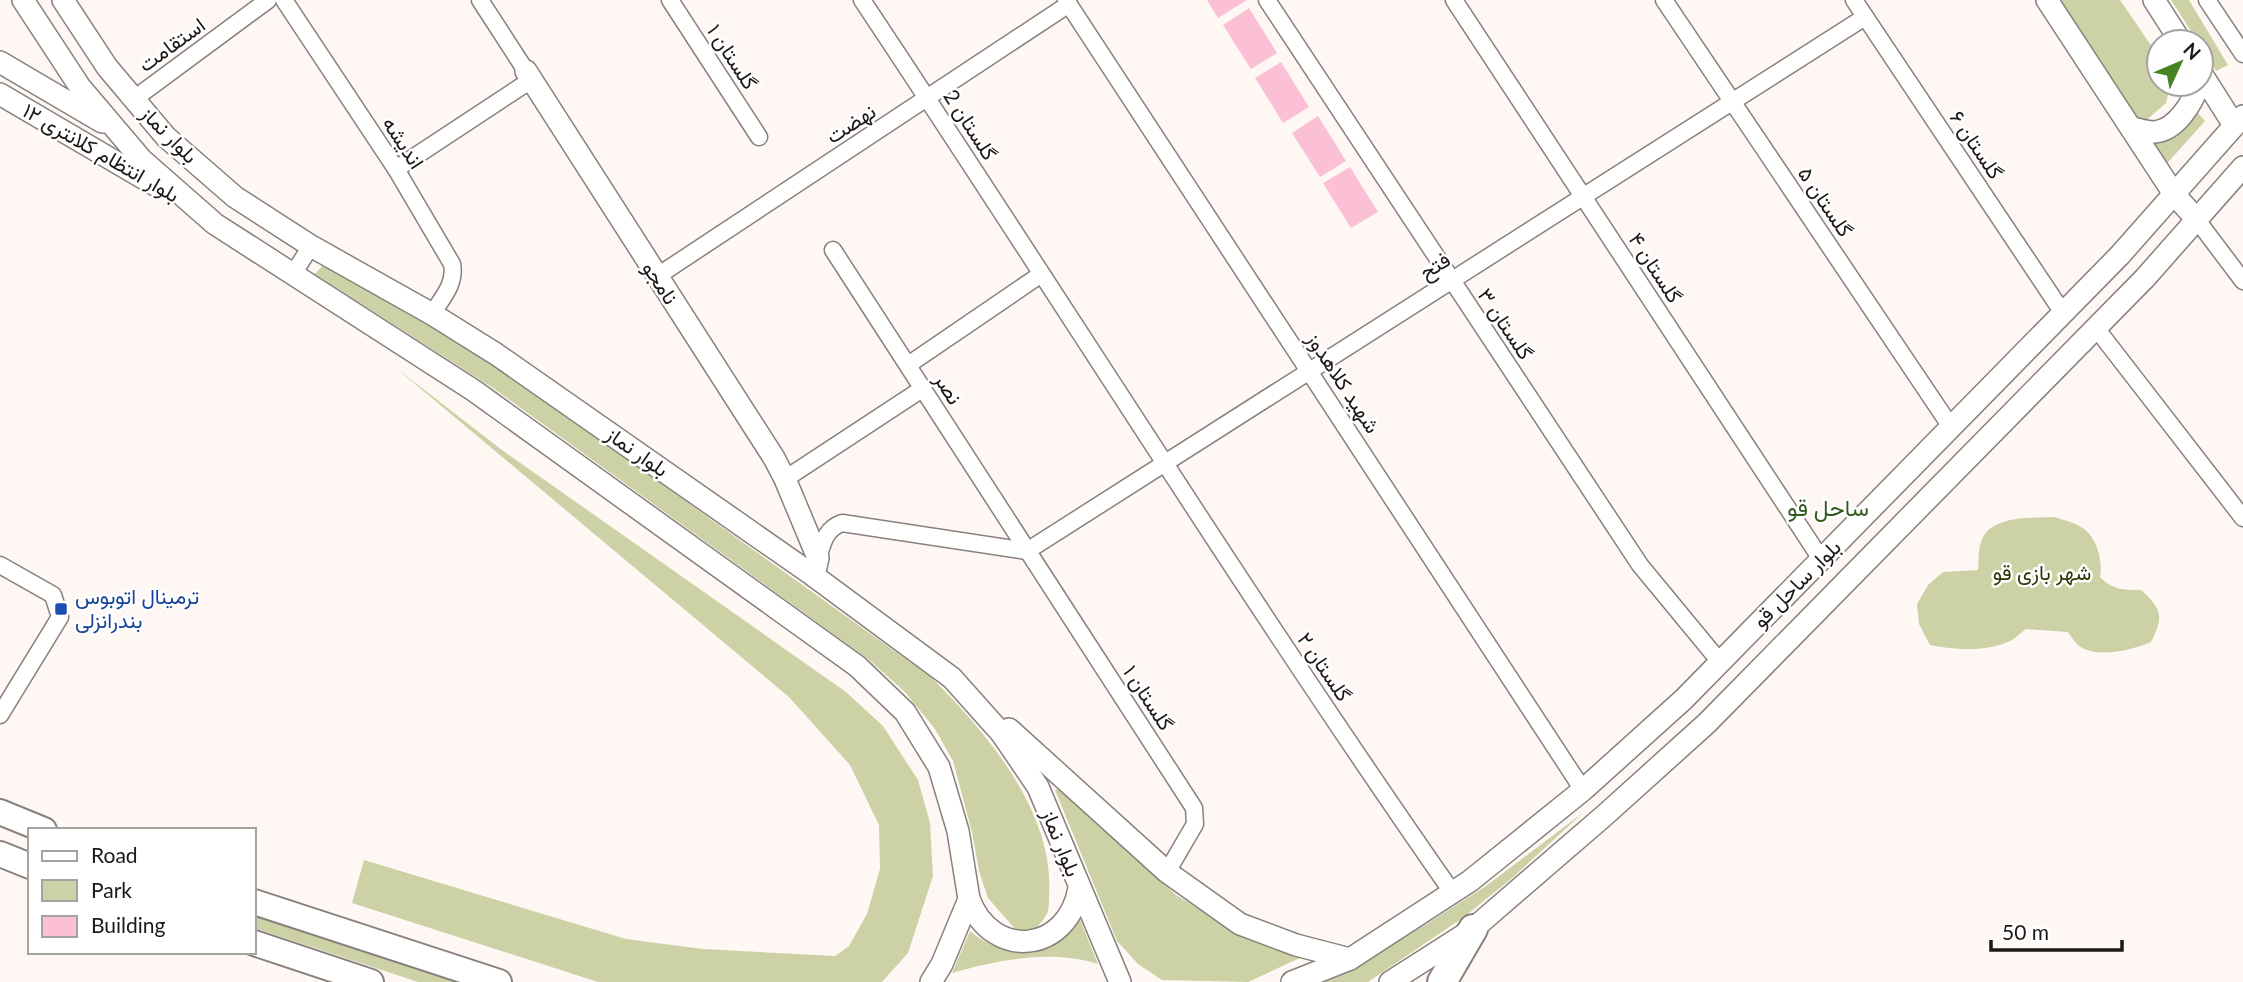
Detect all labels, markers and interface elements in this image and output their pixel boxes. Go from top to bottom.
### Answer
street label: استقامت [133,11,209,76]
street label: گلستان ۱ [702,19,764,94]
north arrow [2145,28,2215,98]
text: N [2179,38,2206,64]
street label: گلستان 2 [938,84,1003,165]
street label: بلوار انتظام کلانتری ۱۲ [18,97,184,209]
street label: نهضت [821,98,881,150]
street label: بلوار نماز [134,100,204,169]
street label: گلستان ۶ [1944,105,2009,184]
street label: اندیشه [377,111,430,174]
street label: گلستان ۵ [1793,161,1859,242]
street label: گلستان ۴ [1623,227,1688,308]
street label: فتح [1414,246,1456,286]
street label: نامجو [636,256,684,310]
street label: گلستان ۳ [1472,283,1539,364]
street label: شهید کلاهدوز [1300,326,1386,438]
street label: نصر [928,367,968,410]
street label: بلوار نماز [600,420,674,483]
district label: ساحل قو [1787,493,1869,523]
street label: بلوار ساحل قو [1747,534,1847,634]
park label: شهر بازی قو [1993,559,2091,586]
place label: ترمینال اتوبوس بندرانزلی [75,583,199,634]
marker: ترمینال اتوبوس بندرانزلی [53,601,69,617]
street label: گلستان ۲ [1292,627,1357,706]
street label: گلستان ۱ [1118,660,1180,735]
street label: بلوار نماز [1035,804,1087,880]
legend [28,828,256,954]
text: Road [91,842,138,867]
text: Park [91,877,132,902]
scale bar [1991,908,2122,952]
text: Building [91,912,166,937]
text: 50 m [2002,919,2049,944]

